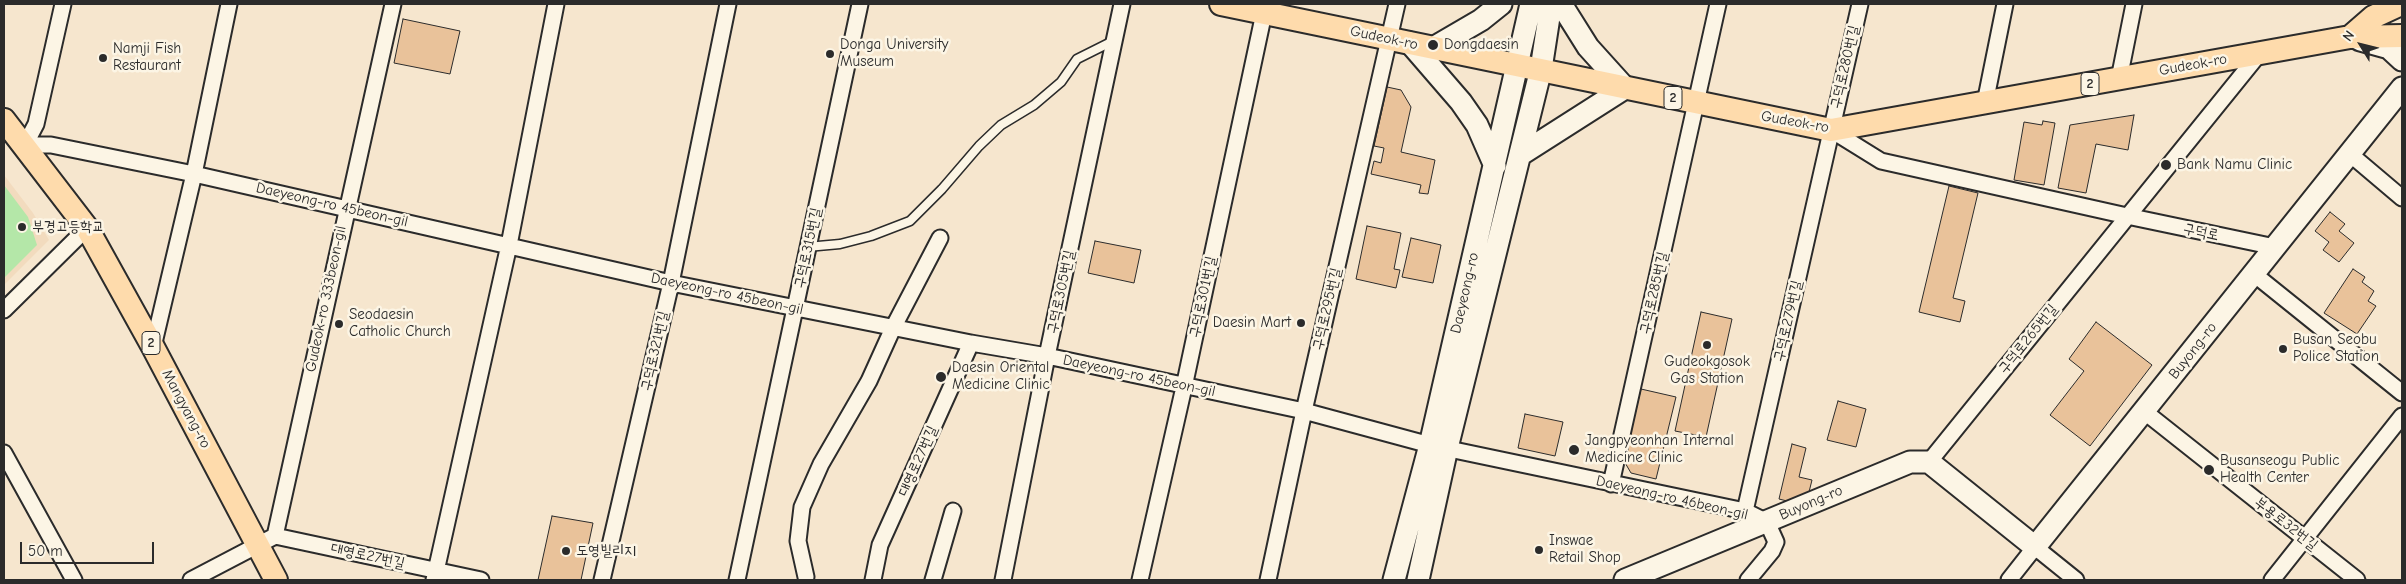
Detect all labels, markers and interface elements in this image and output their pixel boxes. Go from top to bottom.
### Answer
north arrow [2336,20,2386,70]
street label: Gudeok-ro [1349,22,1419,54]
street label: 구덕로280번길 [1827,24,1863,110]
text: N [2339,27,2358,45]
place label: Donga University Museum [840,36,949,71]
place label: Dongdaesin [1444,36,1519,54]
marker: Dongdaesin [1426,38,1440,52]
place label: Namji Fish Restaurant [113,40,181,75]
marker: Donga University Museum [824,48,836,60]
street label: Gudeok-ro [2158,50,2228,80]
marker: Namji Fish Restaurant [97,52,109,64]
road number: 2 [2081,72,2099,96]
road number: 2 [1664,86,1682,110]
street label: Gudeok-ro [1760,107,1830,137]
place label: Bank Namu Clinic [2177,156,2292,174]
marker: Bank Namu Clinic [2159,158,2173,172]
street label: Daeyeong-ro 45beon-gil [254,179,410,231]
street label: 구덕로315번길 [791,206,825,290]
place label: 부경고등학교 [32,218,104,236]
street label: 구덕로 [2181,219,2221,245]
marker: 부경고등학교 [16,221,28,233]
street label: Gudeok-ro 333beon-gil [302,224,350,374]
street label: 구덕로305번길 [1043,248,1079,336]
street label: 구덕로285번길 [1636,250,1672,336]
street label: Daeyeong-ro [1447,251,1483,335]
street label: 구덕로301번길 [1186,255,1220,339]
street label: 구덕로295번길 [1309,266,1345,352]
street label: Daeyeong-ro 45beon-gil [649,269,805,319]
street label: 구덕로279번길 [1770,278,1806,364]
street label: 구덕로265번길 [1994,301,2062,377]
place label: Seodaesin Catholic Church [349,306,451,341]
street label: 구덕로321번길 [637,309,673,393]
place label: Daesin Mart [1213,314,1291,332]
marker: Daesin Mart [1295,317,1307,329]
marker: Seodaesin Catholic Church [333,318,345,330]
street label: Buyong-ro [2165,319,2221,383]
place label: Busan Seobu Police Station [2293,331,2379,366]
road number: 2 [142,332,160,354]
marker: Gudeokgosok Gas Station [1701,339,1713,351]
marker: Busan Seobu Police Station [2277,343,2289,355]
street label: Daeyeong-ro 45beon-gil [1061,351,1217,401]
place label: Gudeokgosok Gas Station [1664,353,1750,388]
place label: Daesin Oriental Medicine Clinic [952,359,1050,394]
street label: Mangyang-ro [158,367,214,451]
marker: Daesin Oriental Medicine Clinic [934,370,948,384]
street label: 대영로27번길 [894,423,942,499]
place label: Jangpyeonhan Internal Medicine Clinic [1585,432,1734,467]
marker: Jangpyeonhan Internal Medicine Clinic [1567,443,1581,457]
place label: Busanseogu Public Health Center [2220,452,2339,487]
marker: Busanseogu Public Health Center [2202,463,2216,477]
street label: Daeyeong-ro 46beon-gil [1594,472,1750,524]
street label: Buyong-ro [1777,482,1845,524]
street label: 부용로32번길 [2251,494,2321,554]
scale bar [22,532,156,564]
place label: Inswae Retail Shop [1549,532,1621,567]
street label: 대영로27번길 [329,539,407,573]
text: 50 m [28,542,63,560]
place label: 도영빌리지 [576,542,636,560]
marker: Inswae Retail Shop [1533,544,1545,556]
marker: 도영빌리지 [560,545,572,557]

